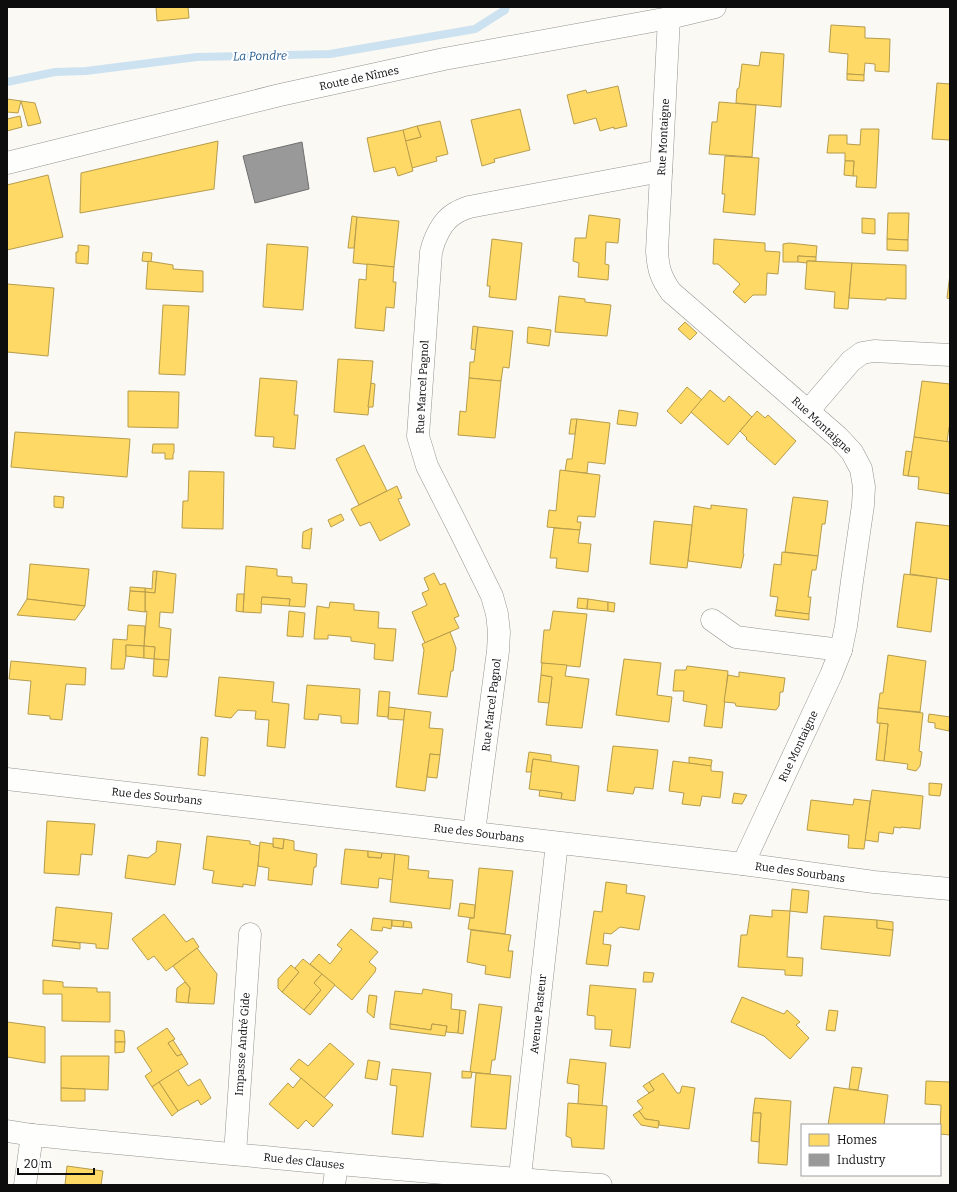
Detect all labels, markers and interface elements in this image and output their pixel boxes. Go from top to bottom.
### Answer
water label: La Pondre [233,49,287,63]
street label: Route de Nîmes [318,64,400,93]
street label: Rue Montaigne [655,98,672,176]
street label: Rue Marcel Pagnol [414,340,431,434]
street label: Rue Montaigne [789,394,854,456]
street label: Rue Marcel Pagnol [479,658,504,752]
street label: Rue Montaigne [776,709,821,784]
street label: Rue des Sourbans [111,785,203,808]
street label: Rue des Sourbans [433,822,525,845]
street label: Rue des Sourbans [754,860,846,885]
street label: Avenue Pasteur [528,973,549,1054]
street label: Impasse André Gide [232,992,253,1096]
legend [801,1124,941,1176]
text: Homes [837,1133,877,1147]
scale bar [18,1150,94,1176]
street label: Rue des Clauses [263,1151,345,1172]
text: Industry [837,1153,886,1167]
text: 20 m [24,1157,53,1171]

